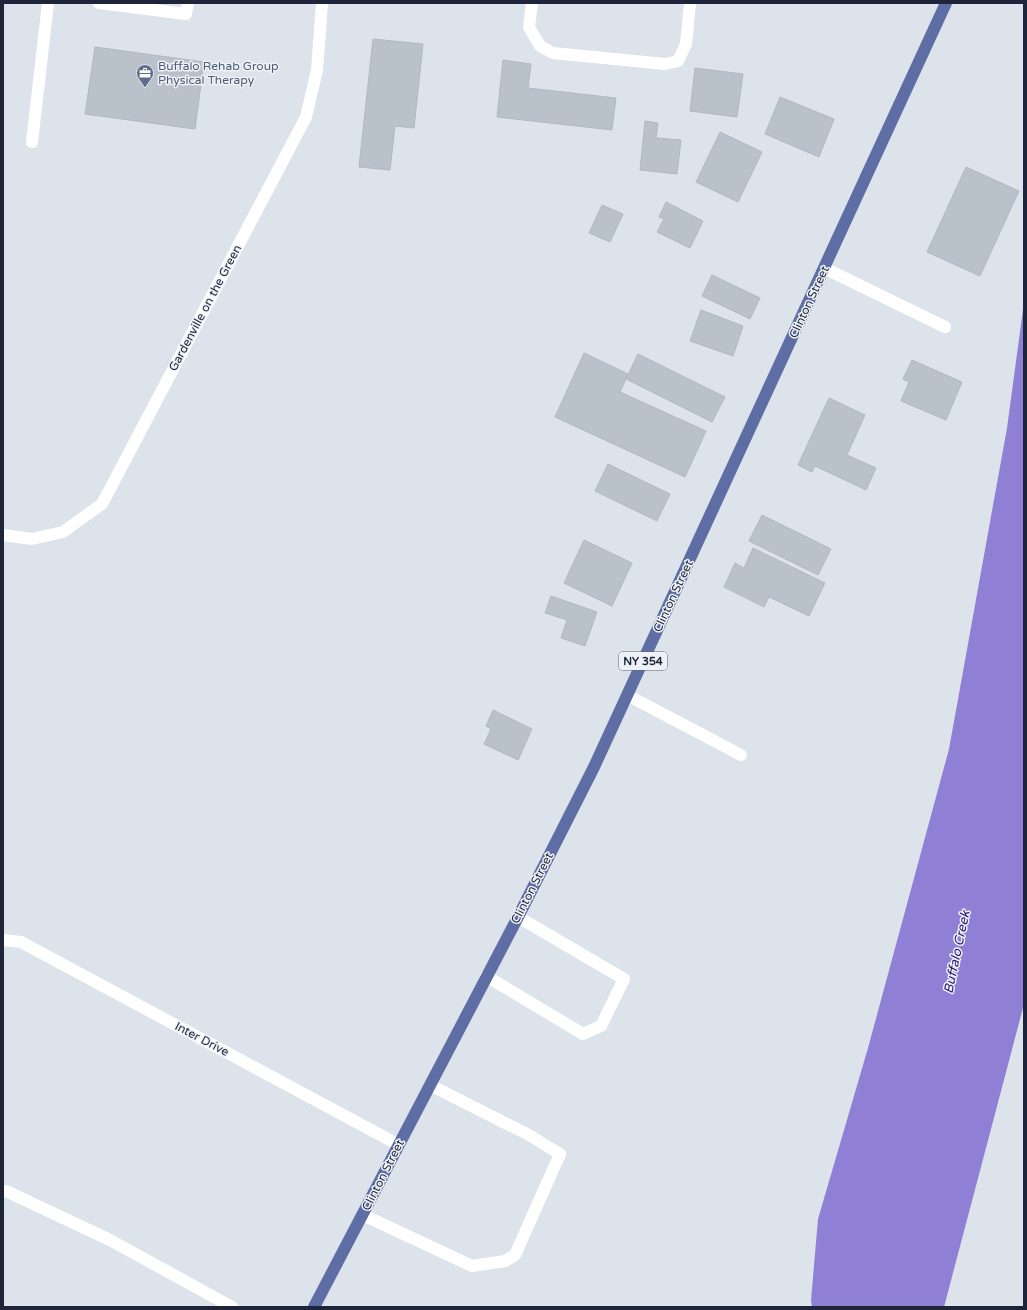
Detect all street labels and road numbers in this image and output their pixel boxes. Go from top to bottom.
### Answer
street label: Gardenville on the Green [166,242,244,374]
street label: Clinton Street [786,263,832,340]
street label: Clinton Street [650,557,696,634]
road number: NY 354 [619,652,667,670]
street label: Clinton Street [508,850,556,926]
street label: Inter Drive [173,1019,232,1059]
street label: Clinton Street [359,1137,407,1213]

